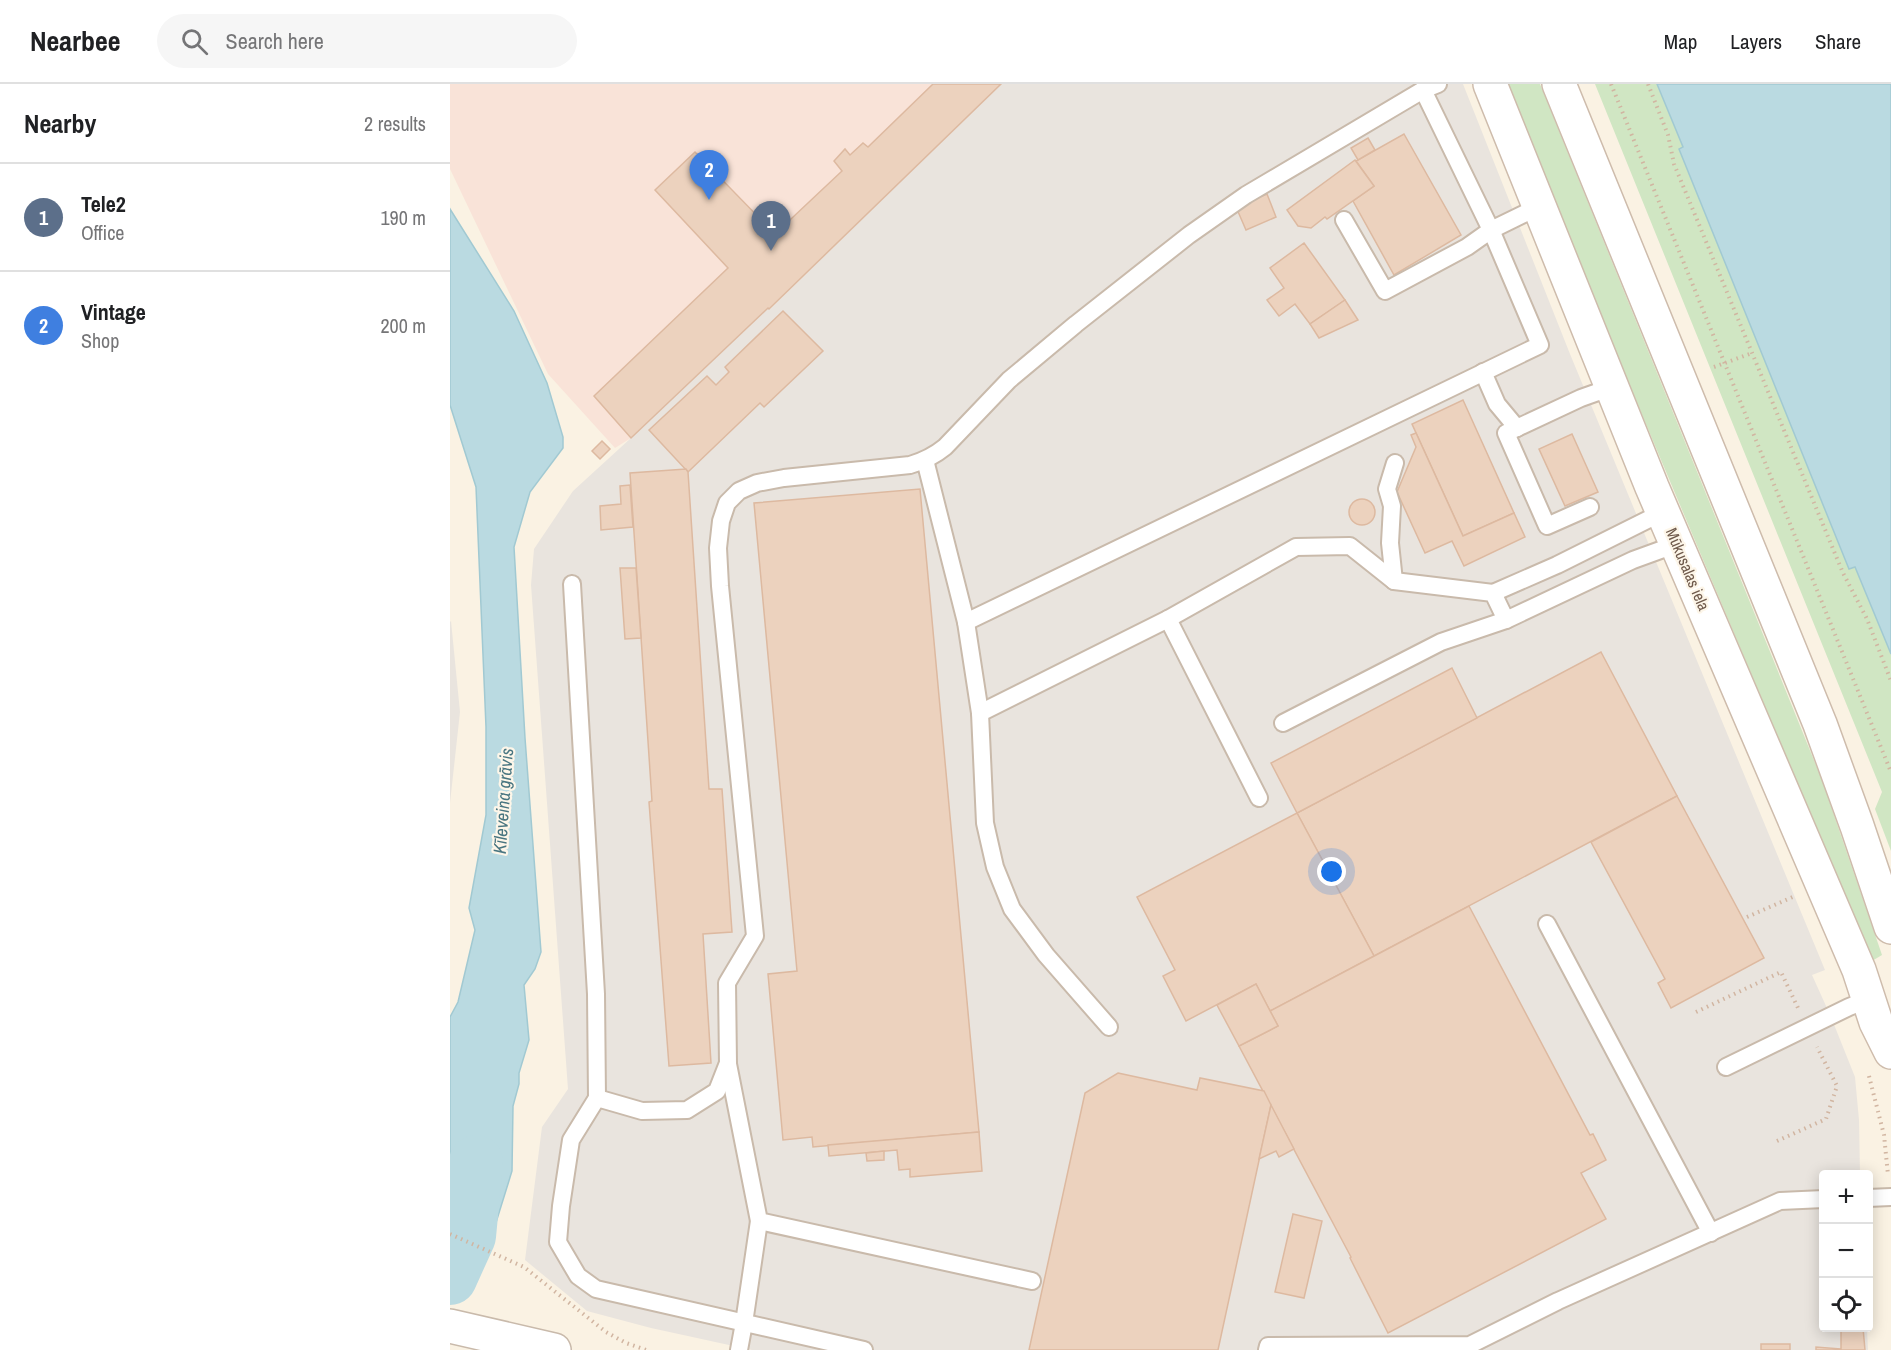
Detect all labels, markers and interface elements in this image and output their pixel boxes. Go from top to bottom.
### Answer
search box [157,14,577,68]
text: Nearbee [30,22,121,60]
icon: search [178,25,211,58]
text: Search here [226,26,324,56]
text: Map [1664,27,1697,56]
text: Layers [1730,27,1782,56]
text: Share [1815,27,1861,56]
text: Nearby [24,106,96,141]
text: 2 results [364,110,426,137]
pin: 2 [690,150,728,200]
text: Tele2 [81,189,126,219]
pin: 1 [752,202,790,251]
text: 1 [39,204,48,231]
text: 190 m [380,204,426,231]
text: Office [81,219,124,246]
text: Vintage [81,297,146,327]
text: 2 [39,312,48,339]
text: 200 m [380,312,426,339]
text: Shop [81,327,119,354]
street label: Mūkusalas iela [1661,524,1715,614]
water label: Kīleveina grāvis [487,747,519,855]
your location [1317,857,1346,886]
map controls [1819,1170,1873,1332]
button: + [1819,1170,1873,1224]
button: − [1819,1224,1873,1278]
button: locate [1819,1278,1873,1332]

